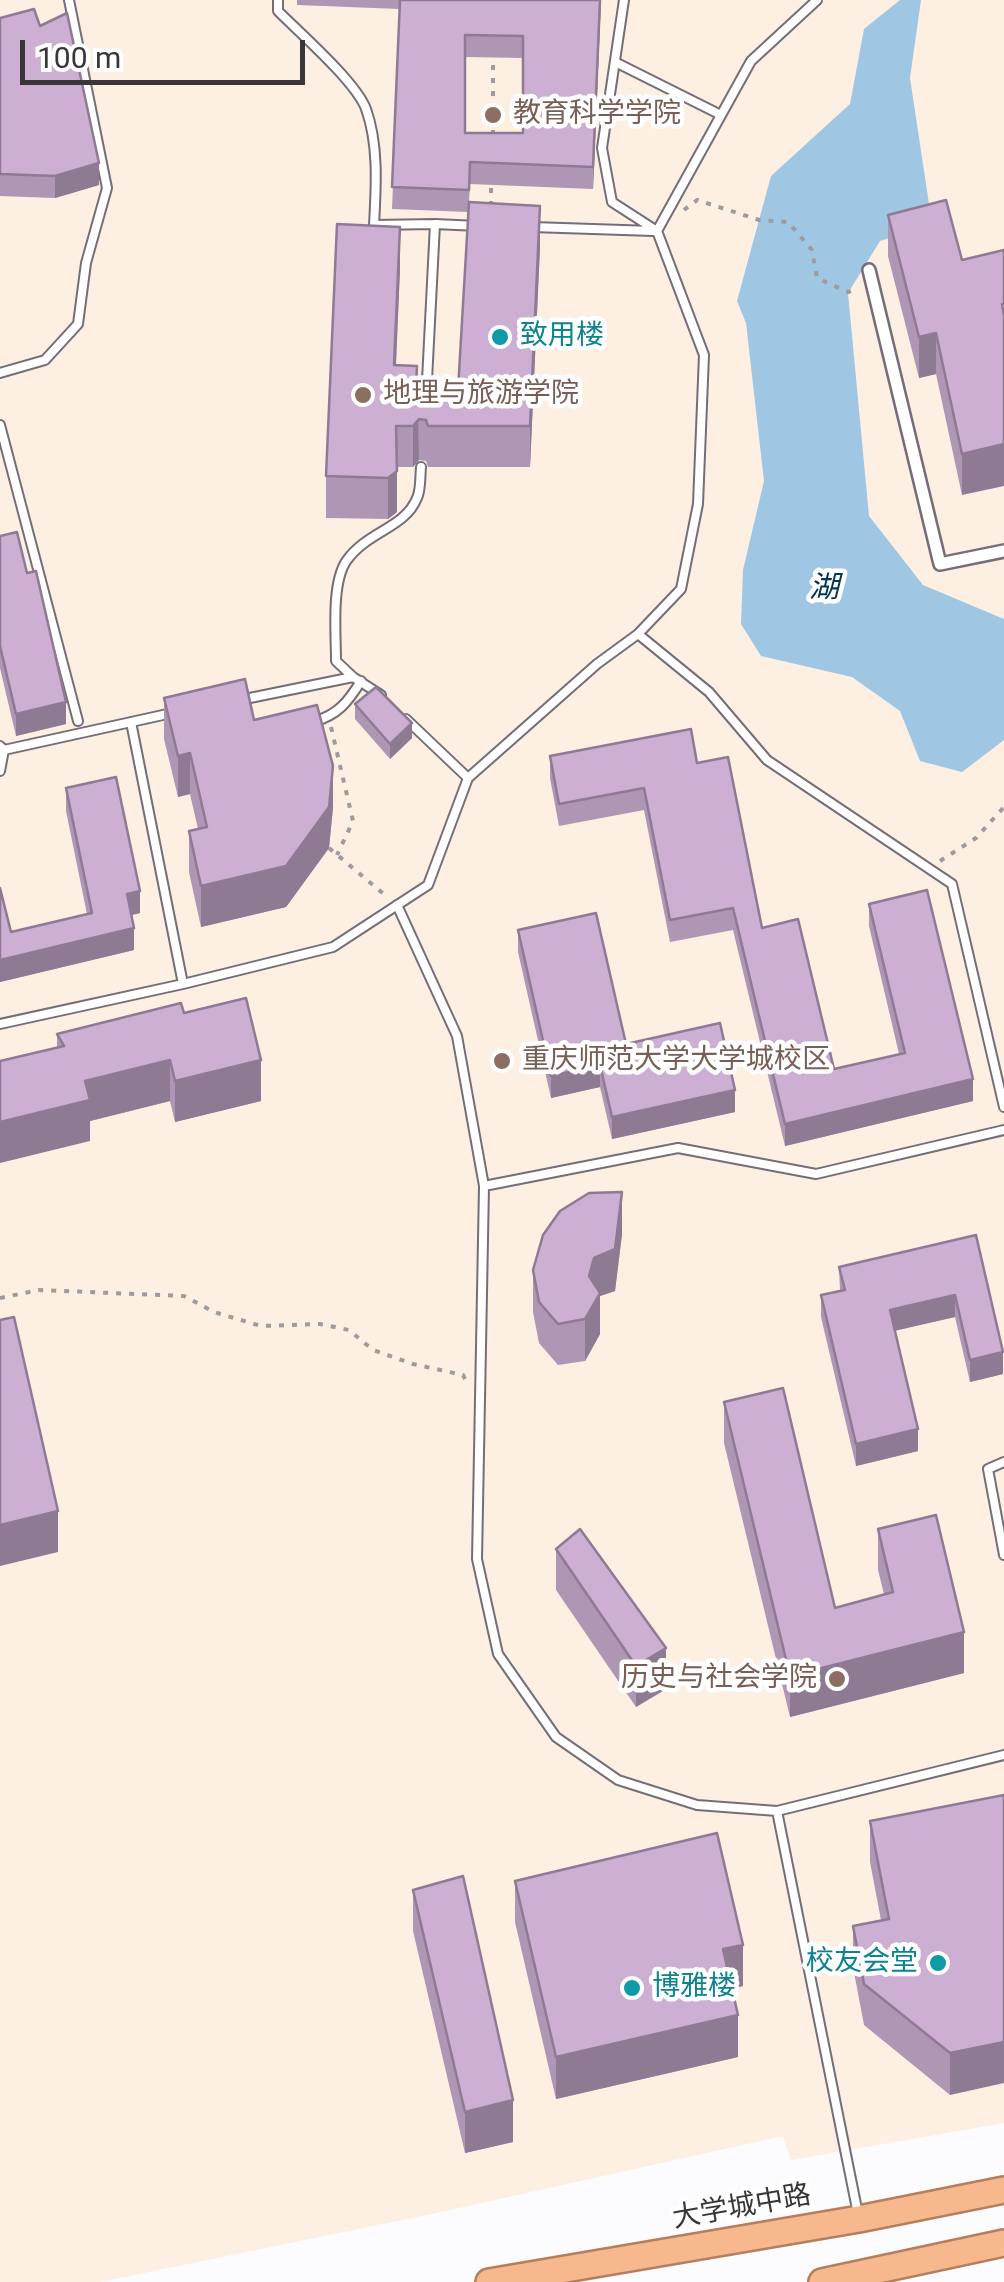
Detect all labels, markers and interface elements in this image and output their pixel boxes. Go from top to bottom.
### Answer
scale bar [25,20,310,82]
text: 100 m [37,40,121,75]
place label: 教育科学学院 [513,98,681,132]
marker: 教育科学学院 [482,104,504,126]
place label: 致用楼 [520,320,604,354]
marker: 致用楼 [489,326,511,348]
place label: 地理与旅游学院 [383,378,579,412]
marker: 地理与旅游学院 [352,384,374,406]
water label: 湖 [809,571,839,607]
place label: 重庆师范大学大学城校区 [522,1044,830,1078]
marker: 重庆师范大学大学城校区 [491,1050,513,1072]
place label: 历史与社会学院 [621,1662,817,1696]
marker: 历史与社会学院 [826,1668,848,1690]
place label: 校友会堂 [806,1946,918,1980]
marker: 校友会堂 [927,1952,949,1974]
place label: 博雅楼 [652,1971,736,2005]
marker: 博雅楼 [621,1977,643,1999]
street label: 大学城中路 [670,2179,814,2237]

